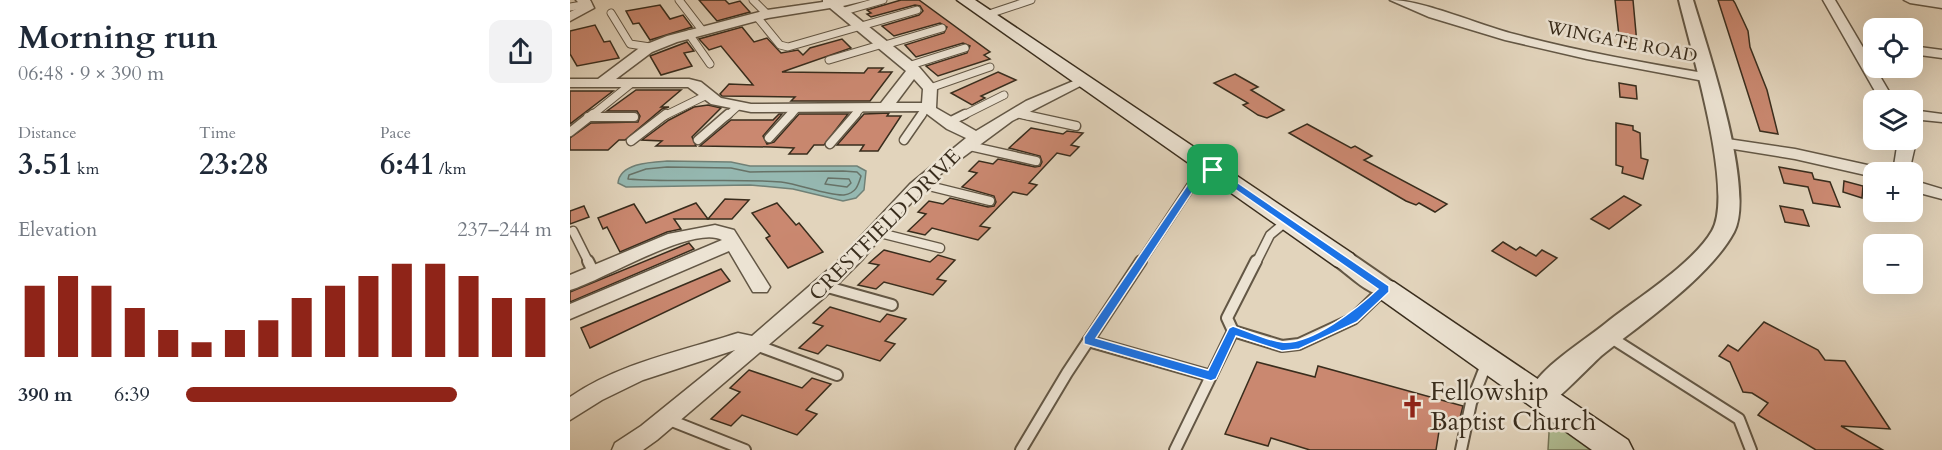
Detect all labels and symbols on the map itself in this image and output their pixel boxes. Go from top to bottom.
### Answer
street label: WINGATE ROAD [1544,15,1700,69]
street label: CRESTFIELD DRIVE [803,143,967,307]
pin [1187,144,1238,195]
place label: Fellowship Baptist Church [1430,374,1596,439]
church icon: Fellowship Baptist Church [1399,393,1425,419]

